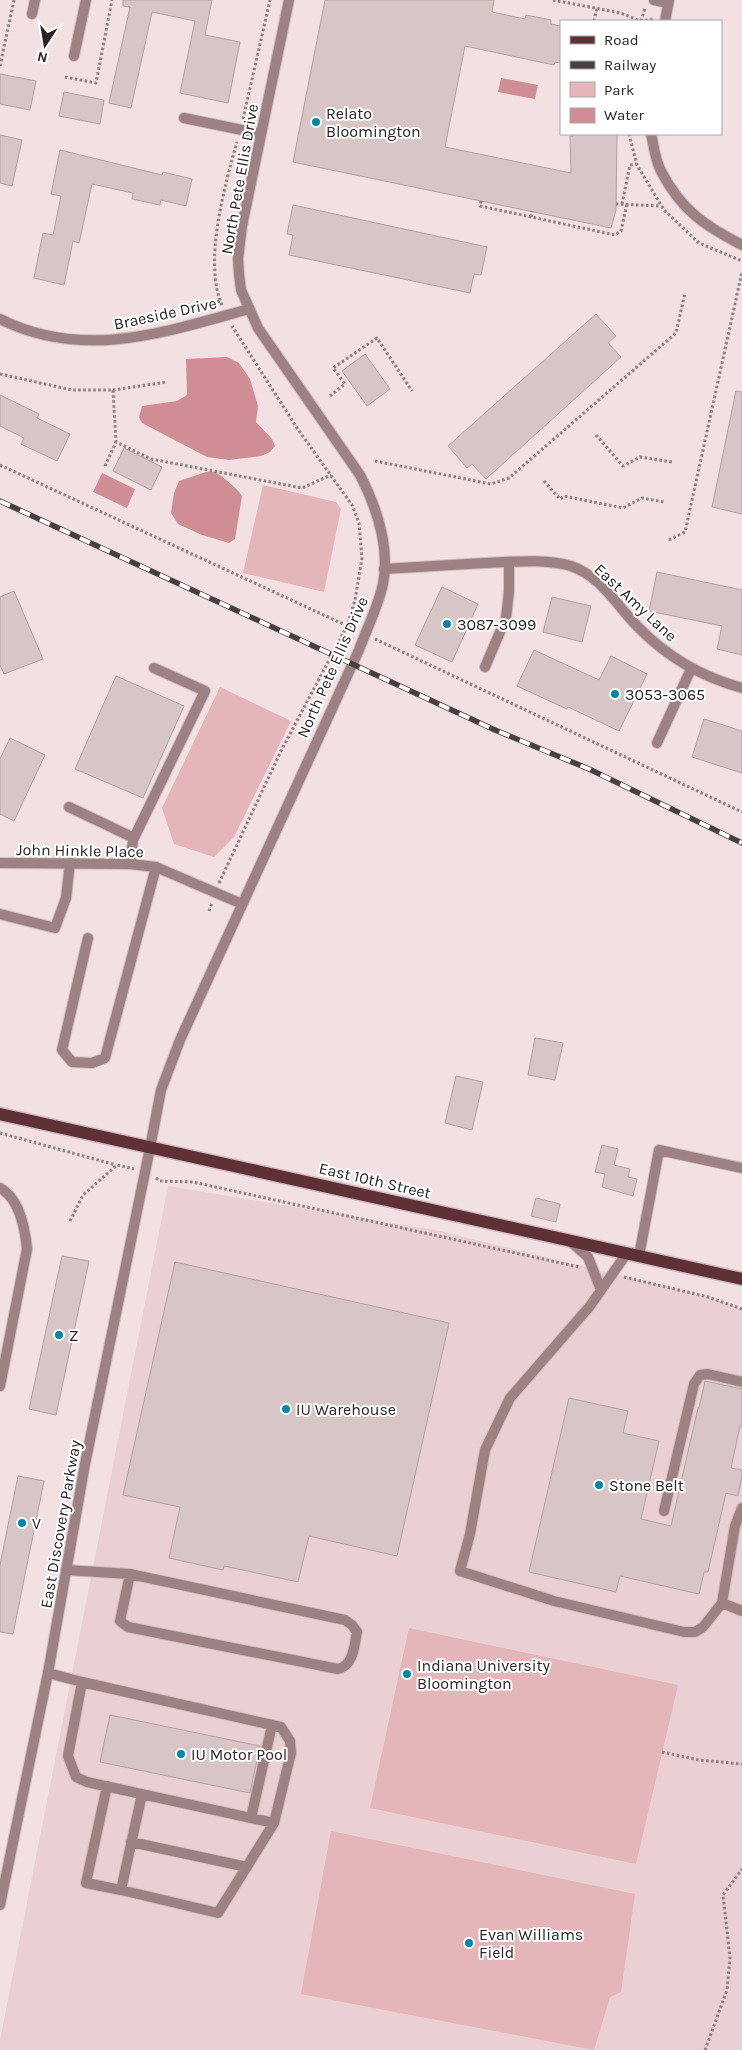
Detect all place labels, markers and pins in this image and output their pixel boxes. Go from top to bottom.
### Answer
place label: Relato Bloomington [326,104,421,141]
marker: Relato Bloomington [310,116,322,128]
place label: 3087-3099 [457,615,536,634]
marker: 3087-3099 [441,618,453,630]
place label: 3053-3065 [625,685,705,704]
marker: 3053-3065 [609,688,621,700]
place label: Z [69,1326,78,1345]
marker: Z [53,1329,65,1341]
place label: IU Warehouse [296,1400,396,1419]
marker: IU Warehouse [280,1403,292,1415]
place label: Stone Belt [609,1476,684,1495]
marker: Stone Belt [593,1479,605,1491]
place label: V [32,1514,41,1533]
marker: V [16,1517,28,1529]
place label: Indiana University Bloomington [417,1656,551,1693]
marker: Indiana University Bloomington [401,1668,413,1680]
place label: IU Motor Pool [191,1745,287,1764]
marker: IU Motor Pool [175,1748,187,1760]
place label: Evan Williams Field [479,1925,583,1962]
marker: Evan Williams Field [463,1937,475,1949]

